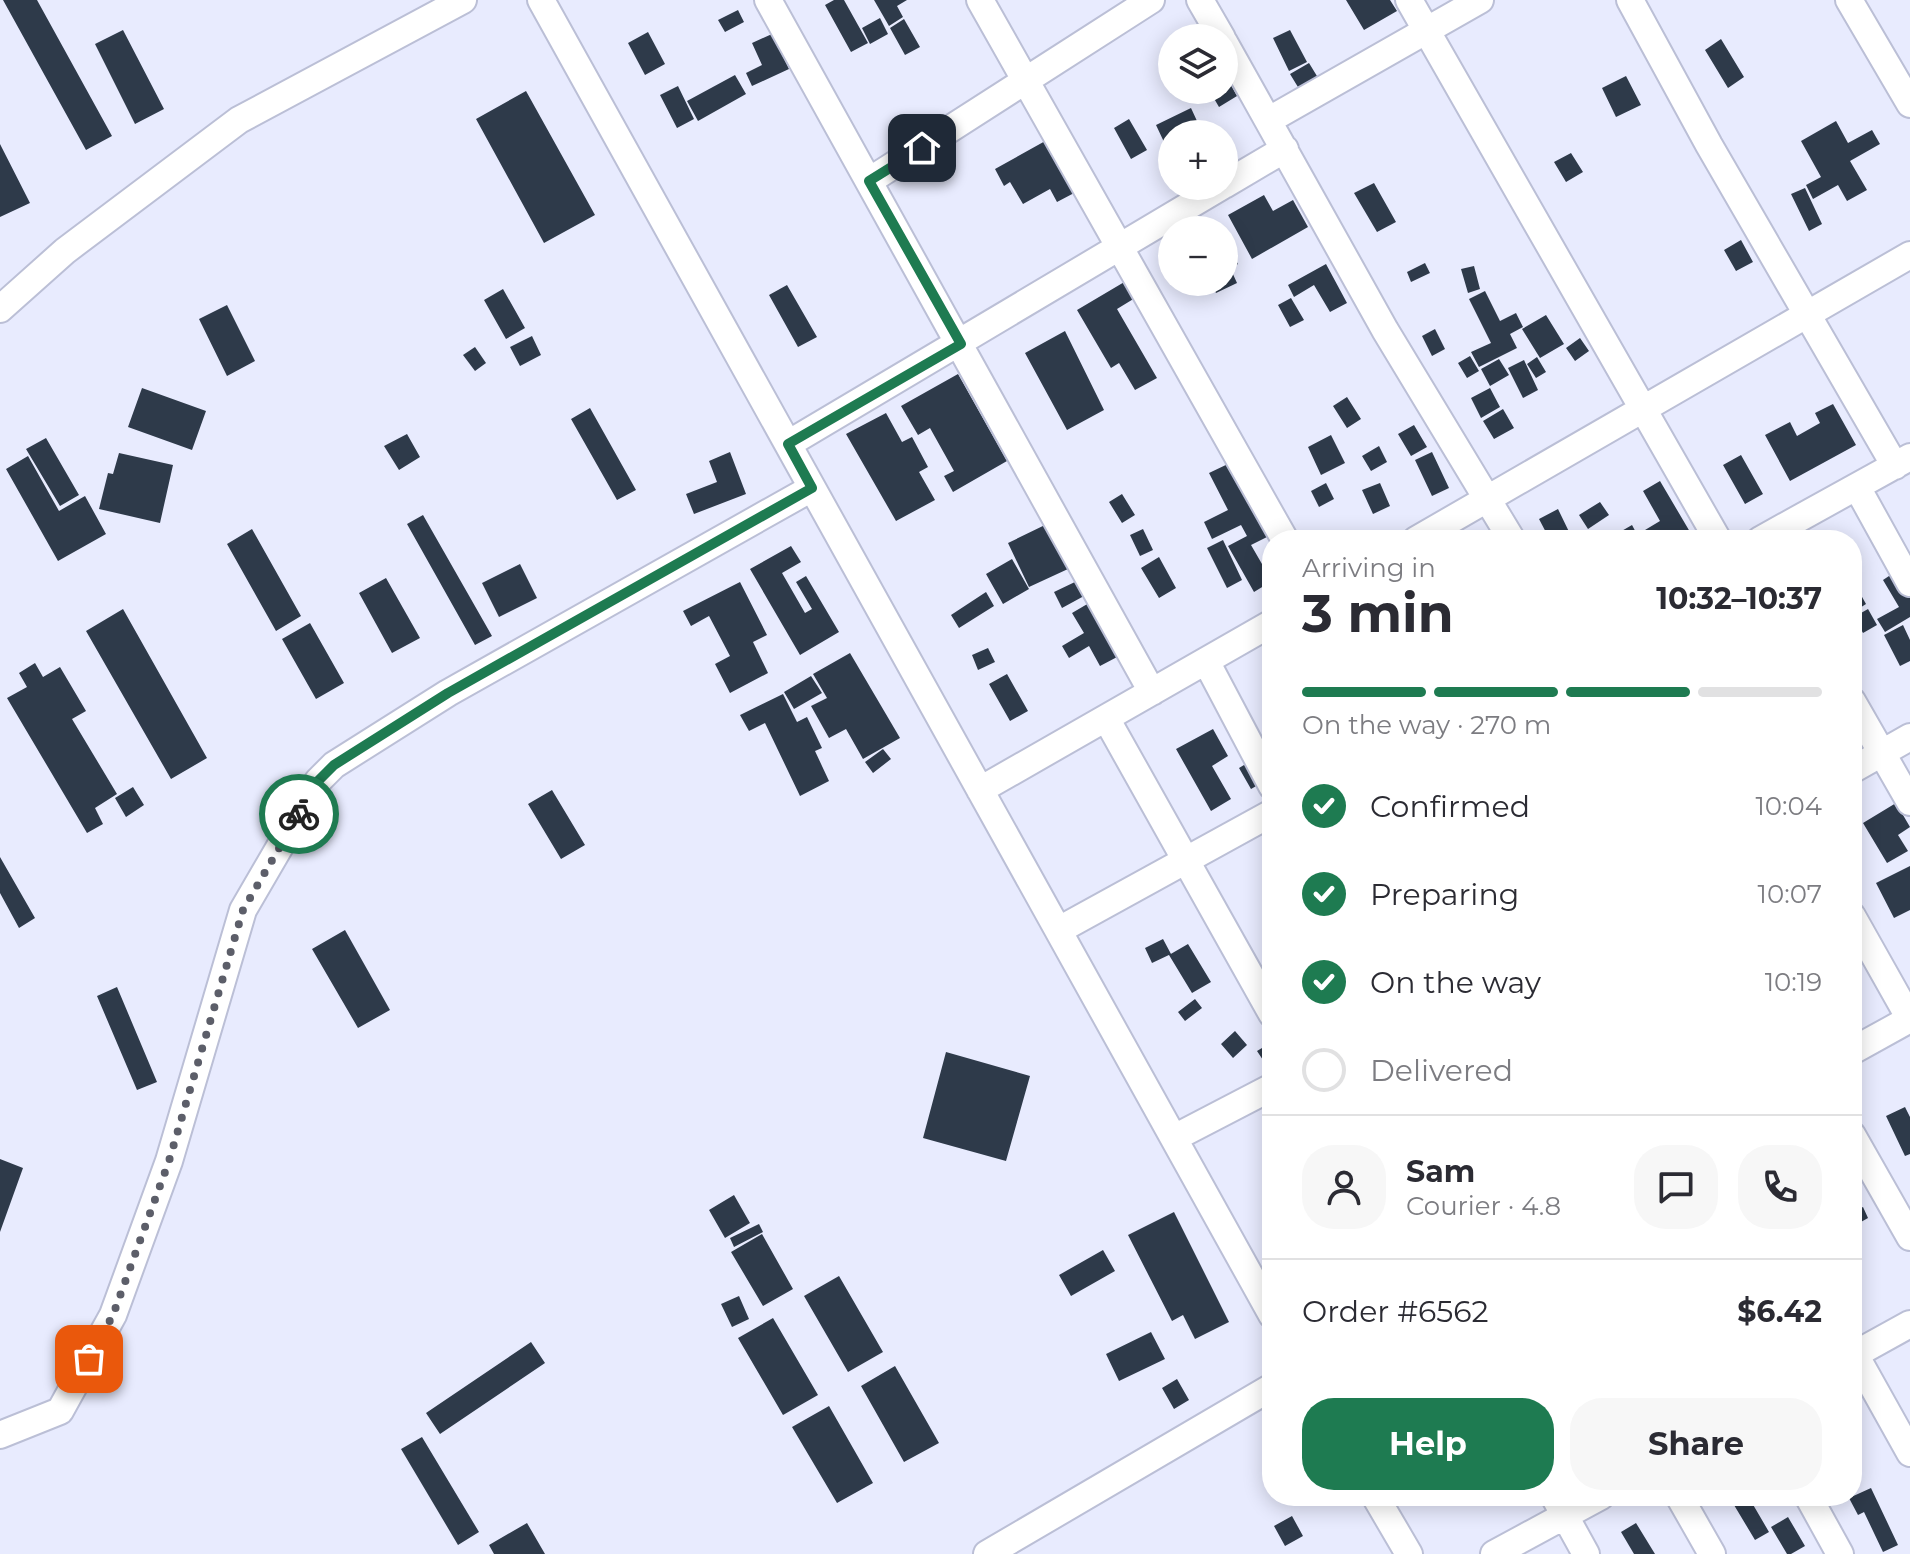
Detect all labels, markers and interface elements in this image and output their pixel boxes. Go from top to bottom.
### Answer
map controls [1158,24,1238,296]
button: layers [1158,24,1238,104]
pin [888,114,956,182]
button: + [1158,120,1238,200]
icon: home [900,126,944,170]
button: − [1158,216,1238,296]
text: Arriving in [1302,552,1436,584]
text: 10:32–10:37 [1656,580,1822,617]
text: 3 min [1302,582,1454,645]
text: On the way · 270 m [1302,709,1551,741]
courier [259,774,339,854]
icon: check [1302,784,1346,828]
text: Confirmed [1370,788,1530,825]
text: 10:04 [1755,790,1822,822]
icon: bike [277,792,321,836]
icon: check [1302,872,1346,916]
text: Preparing [1370,876,1519,913]
text: 10:07 [1758,878,1822,910]
icon: check [1302,960,1346,1004]
text: On the way [1370,964,1541,1001]
text: 10:19 [1765,966,1822,998]
text: Delivered [1370,1052,1513,1089]
button: person [1302,1145,1386,1229]
button: chat [1634,1145,1718,1229]
button: phone [1738,1145,1822,1229]
text: Sam [1406,1153,1475,1190]
text: Courier · 4.8 [1406,1190,1561,1222]
text: Order #6562 [1302,1293,1489,1330]
text: $6.42 [1737,1293,1822,1330]
pin [55,1325,123,1393]
icon: bag [67,1337,111,1381]
button: Help [1302,1398,1554,1490]
button: Share [1570,1398,1822,1490]

